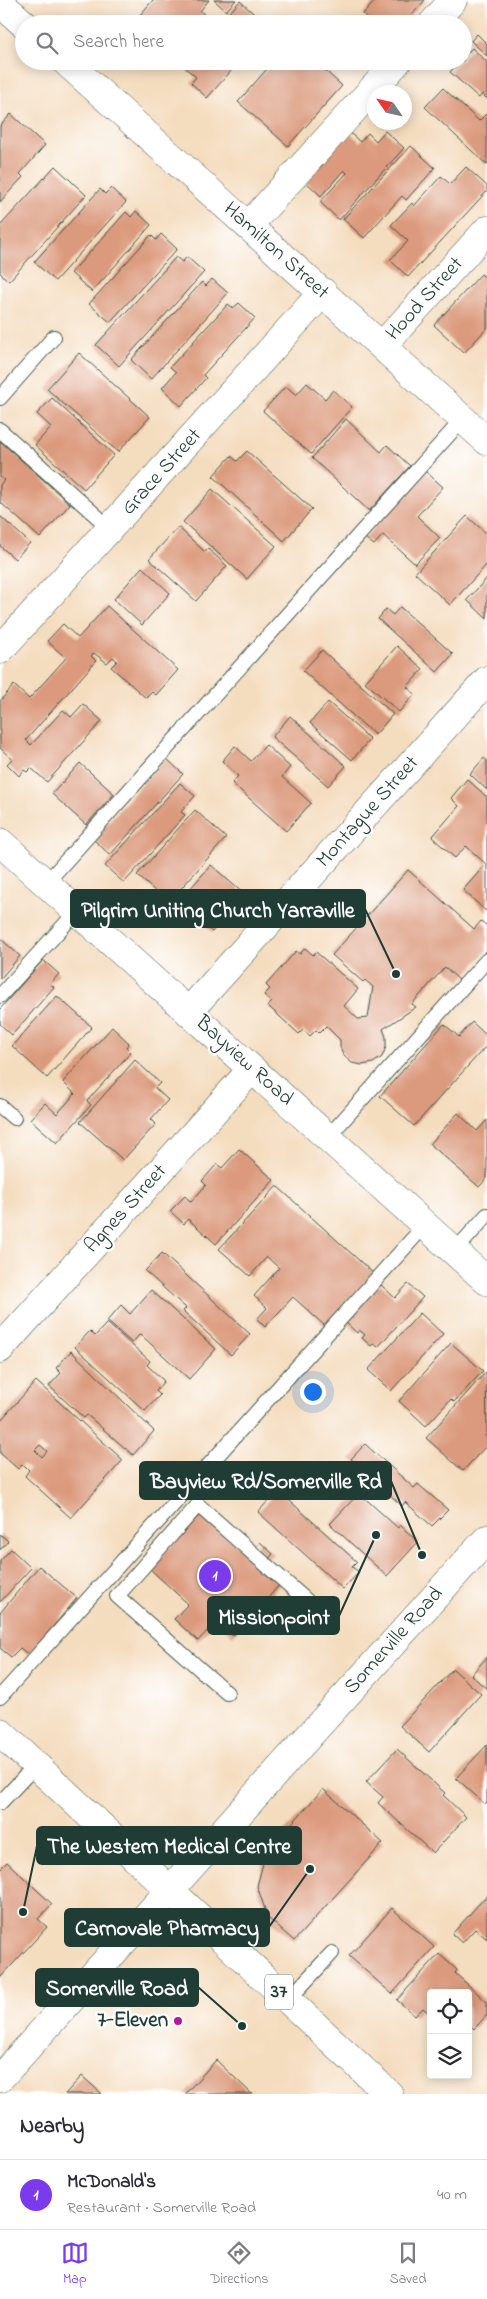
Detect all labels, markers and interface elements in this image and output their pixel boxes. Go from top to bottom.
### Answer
search box [15,15,472,70]
icon: search [33,29,61,57]
text: Search here [73,29,164,56]
north arrow [367,85,412,130]
street label: Hamilton Street [216,195,336,307]
street label: Hood Street [379,250,471,348]
street label: Grace Street [115,422,209,522]
street label: Montague Street [310,749,428,876]
callout: Pilgrim Uniting Church Yarraville [71,890,365,927]
text: Pilgrim Uniting Church Yarraville [81,896,356,929]
street label: Bayview Road [186,1008,300,1115]
street label: Agnes Street [78,1158,176,1262]
your location [300,1379,326,1405]
callout: Bayview Rd/Somerville Rd [140,1462,391,1499]
text: Bayview Rd/Somerville Rd [149,1467,382,1500]
pin: 1 [199,1557,231,1595]
street label: Somerville Road [337,1580,451,1702]
callout: Missionpoint [208,1597,339,1634]
text: Missionpoint [218,1603,330,1635]
callout: The Western Medical Centre [37,1827,301,1864]
text: The Western Medical Centre [47,1832,292,1864]
callout: Carnovale Pharmacy [65,1909,269,1946]
text: Carnovale Pharmacy [75,1914,259,1947]
callout: Somerville Road [36,1969,198,2006]
text: Somerville Road [46,1974,189,2006]
road number: 37 [265,1974,293,2010]
map controls [427,1989,472,2079]
button: locate [427,1989,472,2034]
place label: 7-Eleven [97,2006,168,2036]
marker: 7-Eleven [172,2015,184,2027]
button: layers [427,2034,472,2079]
text: Nearby [20,2112,84,2142]
text: McDonald's [67,2169,156,2196]
text: 1 [33,2183,39,2207]
text: 40 m [437,2183,467,2207]
text: Restaurant · Somerville Road [67,2196,256,2220]
tab: Map [61,2239,89,2290]
tab: Directions [210,2239,268,2290]
tab: Saved [390,2239,426,2290]

